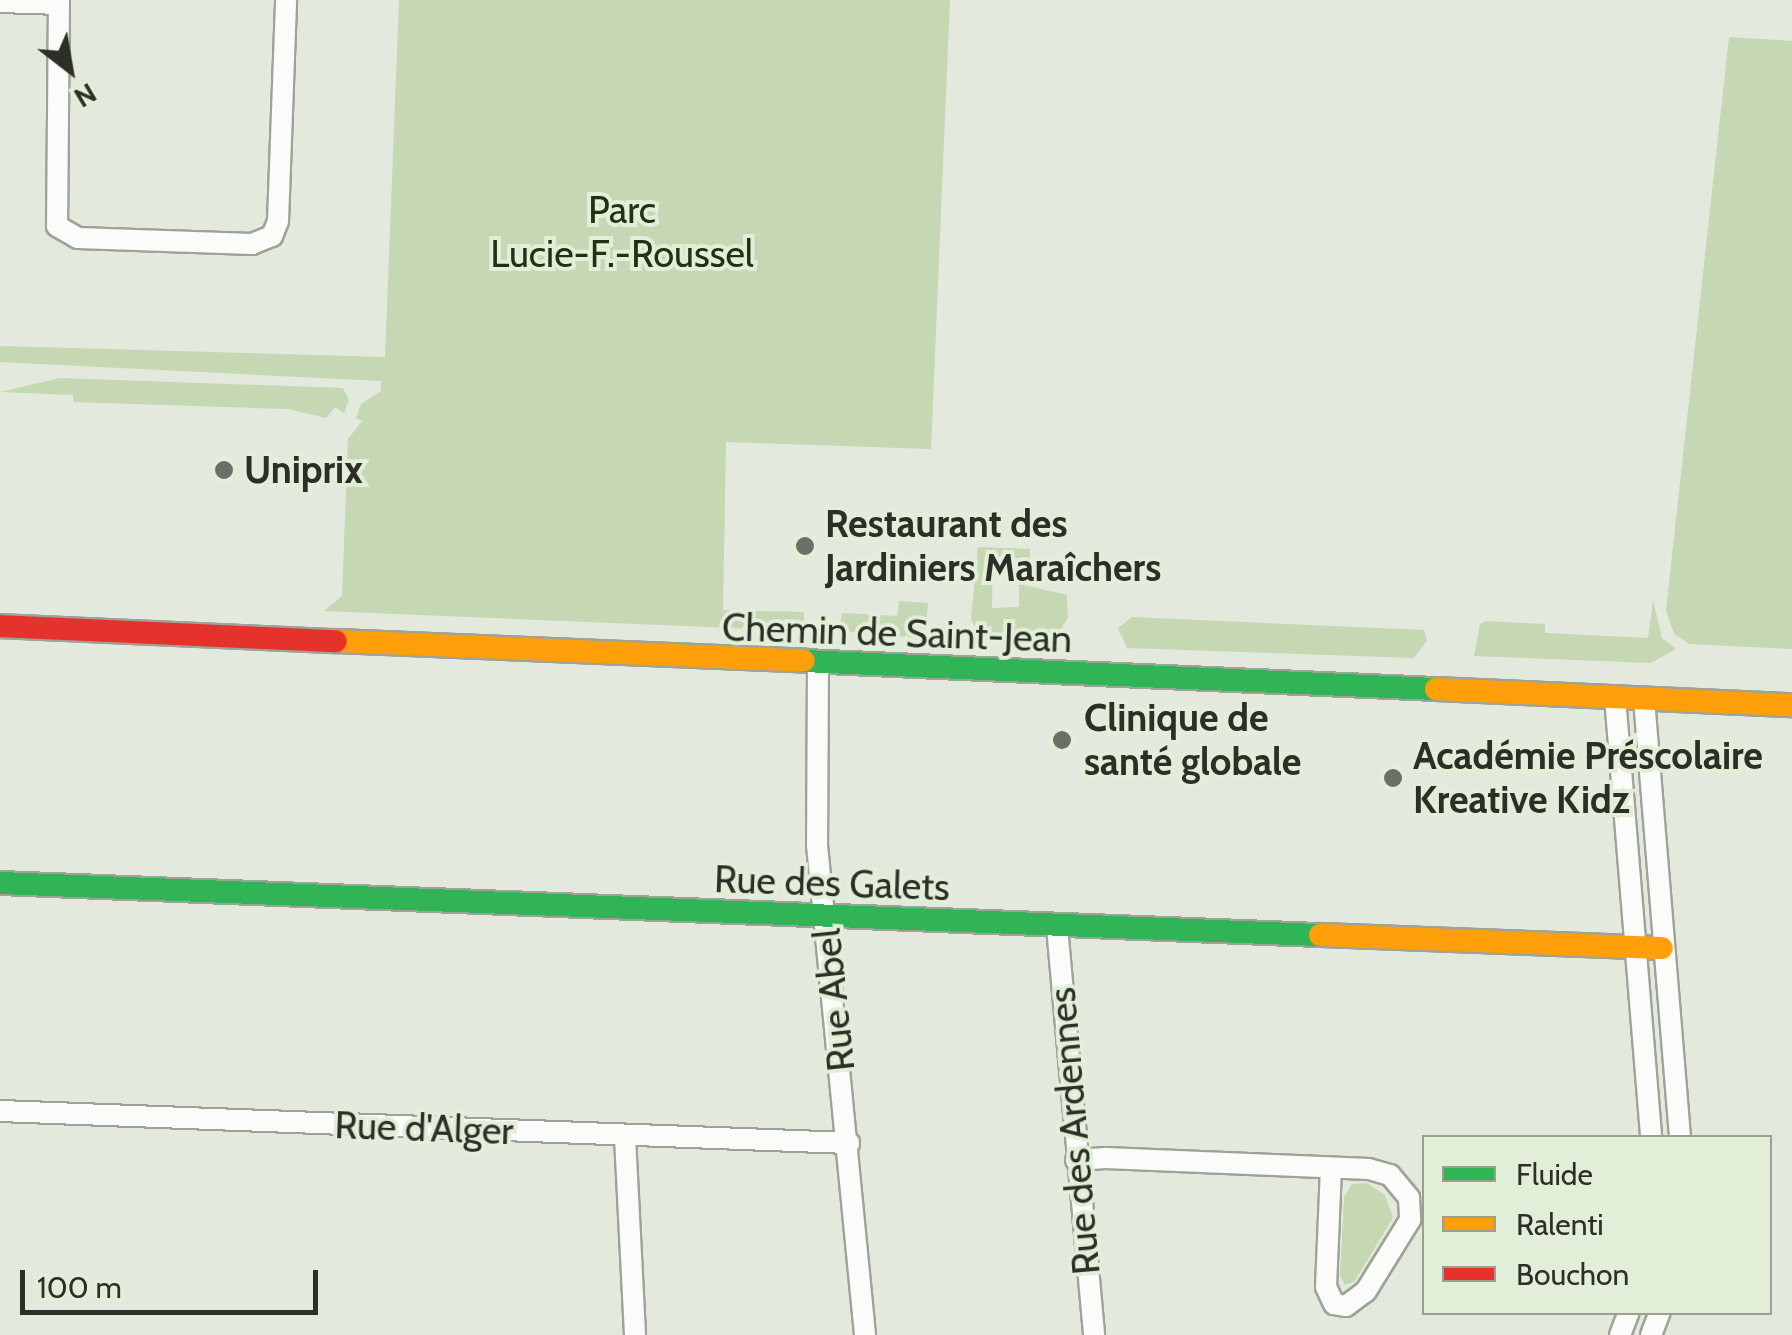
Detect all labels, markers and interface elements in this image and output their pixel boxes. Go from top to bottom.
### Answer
north arrow [20,20,120,120]
text: N [68,76,103,115]
park label: Parc Lucie-F.-Roussel [490,187,754,276]
place label: Uniprix [244,447,363,493]
marker: Uniprix [213,459,235,481]
place label: Restaurant des Jardiniers Maraîchers [825,501,1161,590]
marker: Restaurant des Jardiniers Maraîchers [794,535,816,557]
street label: Chemin de Saint-Jean [721,604,1073,662]
place label: Clinique de santé globale [1084,695,1301,784]
marker: Clinique de santé globale [1049,727,1075,753]
place label: Académie Préscolaire Kreative Kidz [1413,733,1763,822]
marker: Académie Préscolaire Kreative Kidz [1382,767,1404,789]
street label: Rue des Galets [713,856,951,910]
street label: Rue Abel [804,926,864,1074]
street label: Rue des Ardennes [1039,985,1109,1277]
street label: Rue d'Alger [334,1102,514,1154]
legend [1422,1135,1772,1315]
text: Fluide [1516,1156,1593,1193]
text: Ralenti [1516,1206,1604,1243]
scale bar [25,1250,322,1312]
text: Bouchon [1516,1256,1629,1293]
text: 100 m [37,1269,122,1306]

